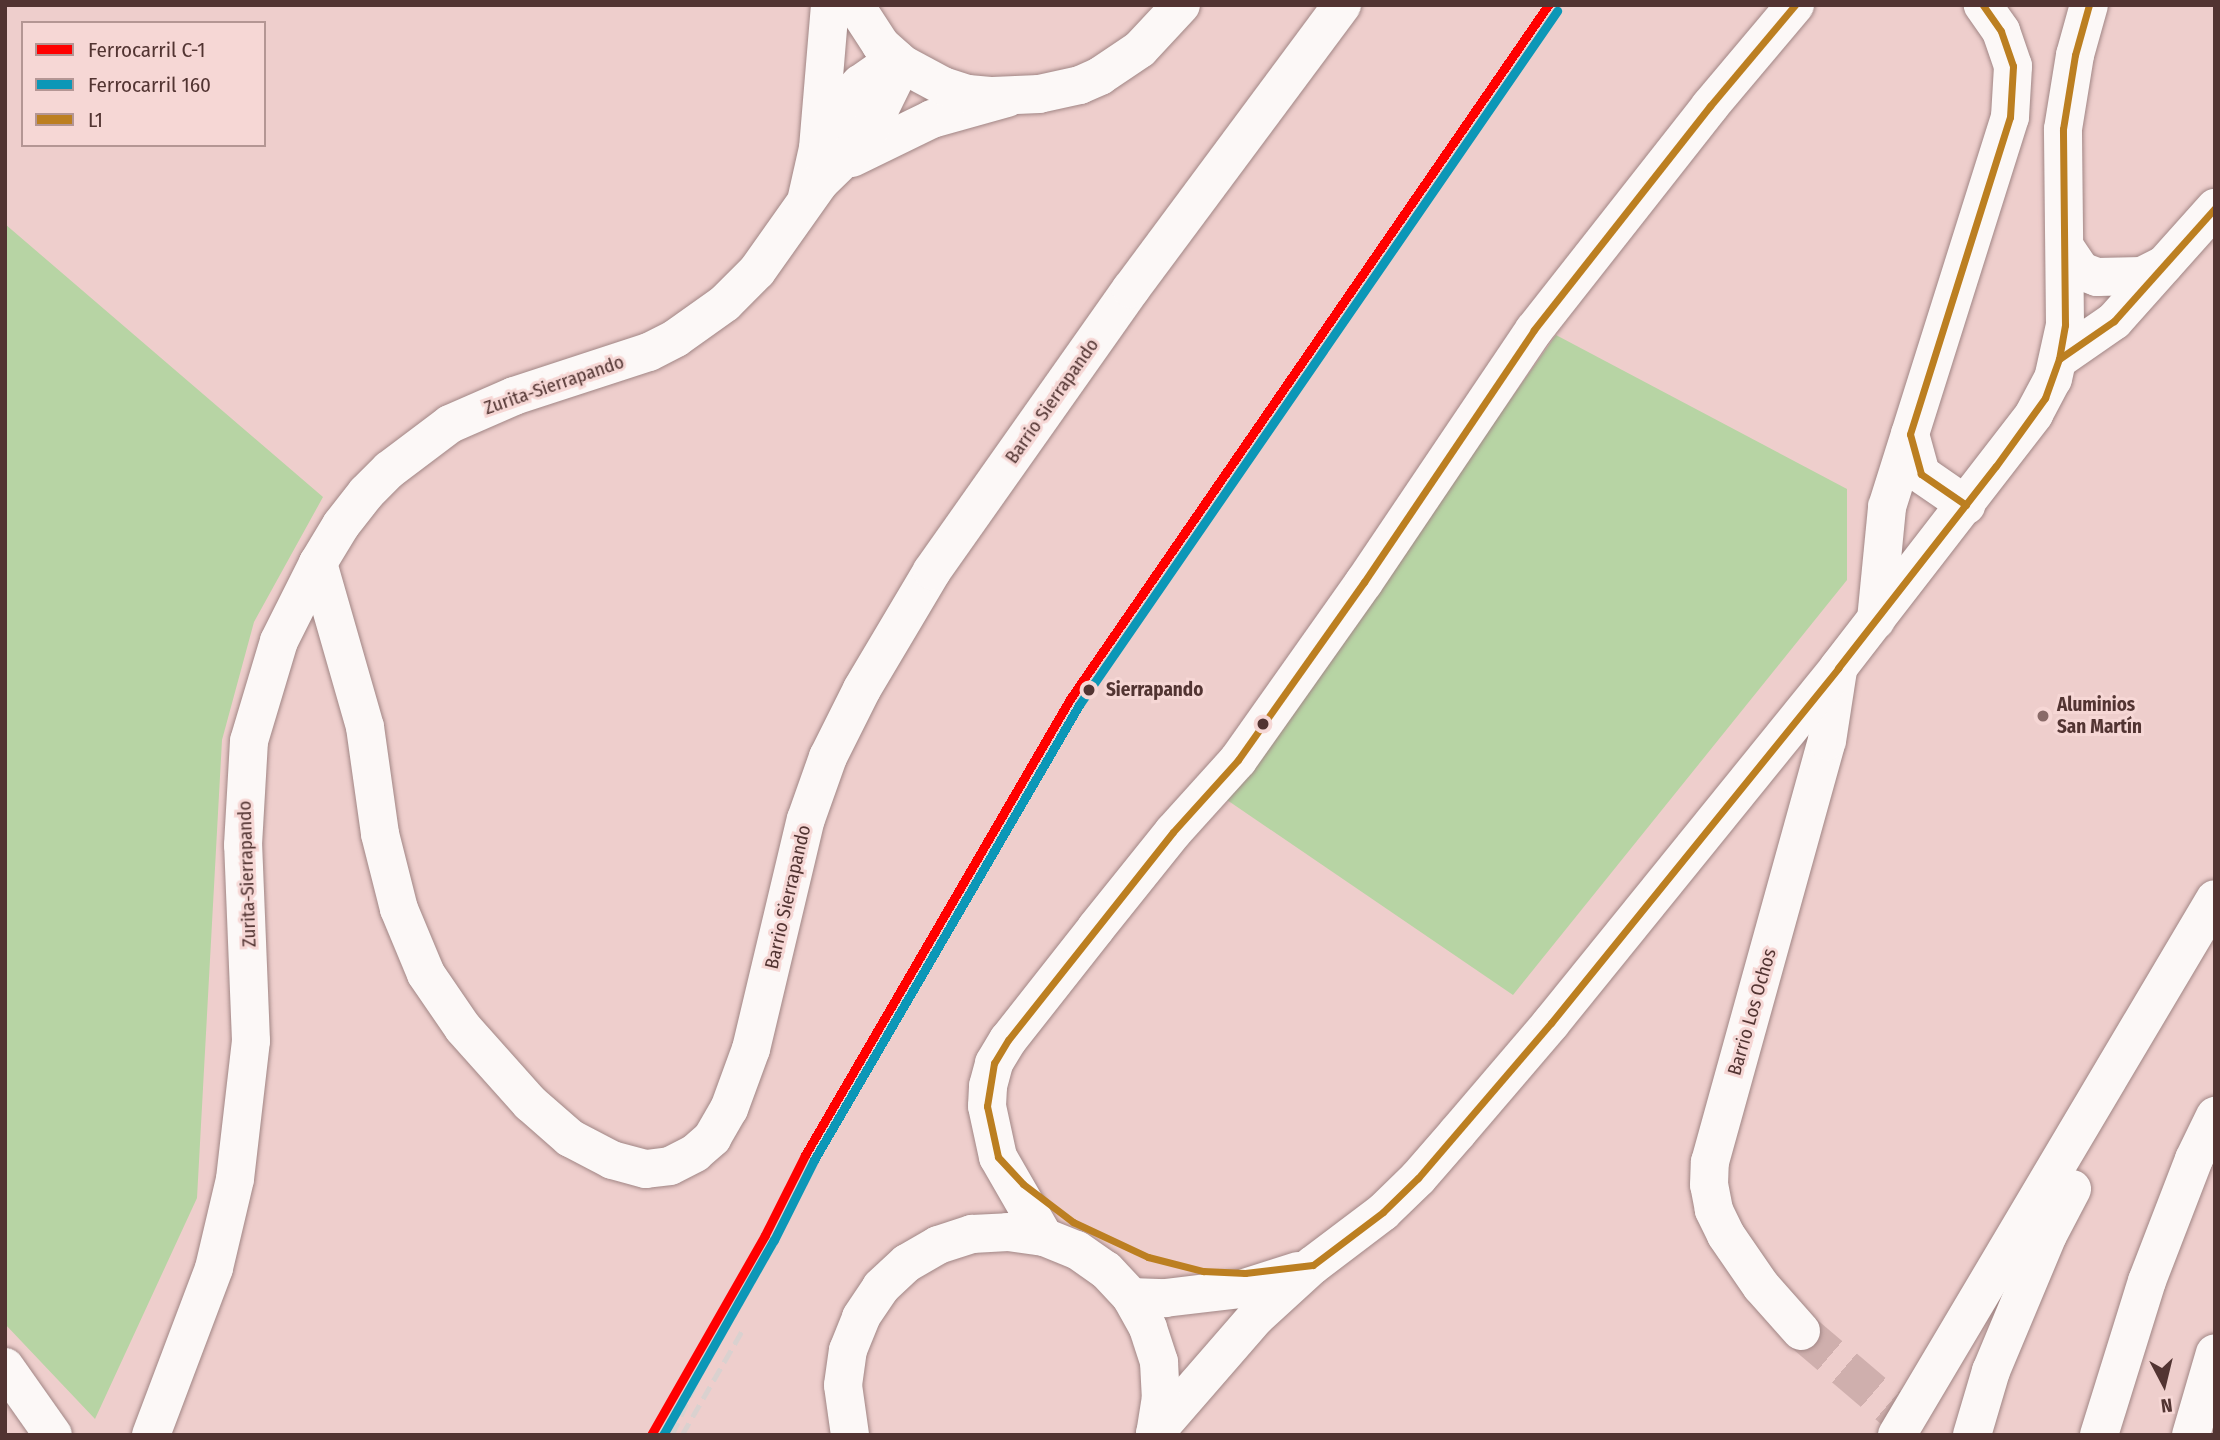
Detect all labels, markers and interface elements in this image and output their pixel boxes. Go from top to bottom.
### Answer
legend [21,21,266,147]
text: Ferrocarril C-1 [88,37,205,63]
text: Ferrocarril 160 [88,72,211,98]
text: L1 [88,107,103,133]
street label: Barrio Sierrapando [1000,334,1104,468]
street label: Zurita-Sierrapando [481,350,627,420]
marker: Sierrapando [1078,679,1100,701]
place label: Sierrapando [1106,679,1203,701]
place label: Aluminios San Martín [2057,694,2142,738]
marker: Aluminios San Martín [2035,708,2051,724]
unlabelled marker [1256,717,1270,731]
street label: Zurita-Sierrapando [233,800,261,948]
street label: Barrio Sierrapando [760,823,816,971]
street label: Barrio Los Ochos [1723,946,1781,1078]
north arrow [2129,1349,2199,1419]
text: N [2160,1393,2174,1417]

